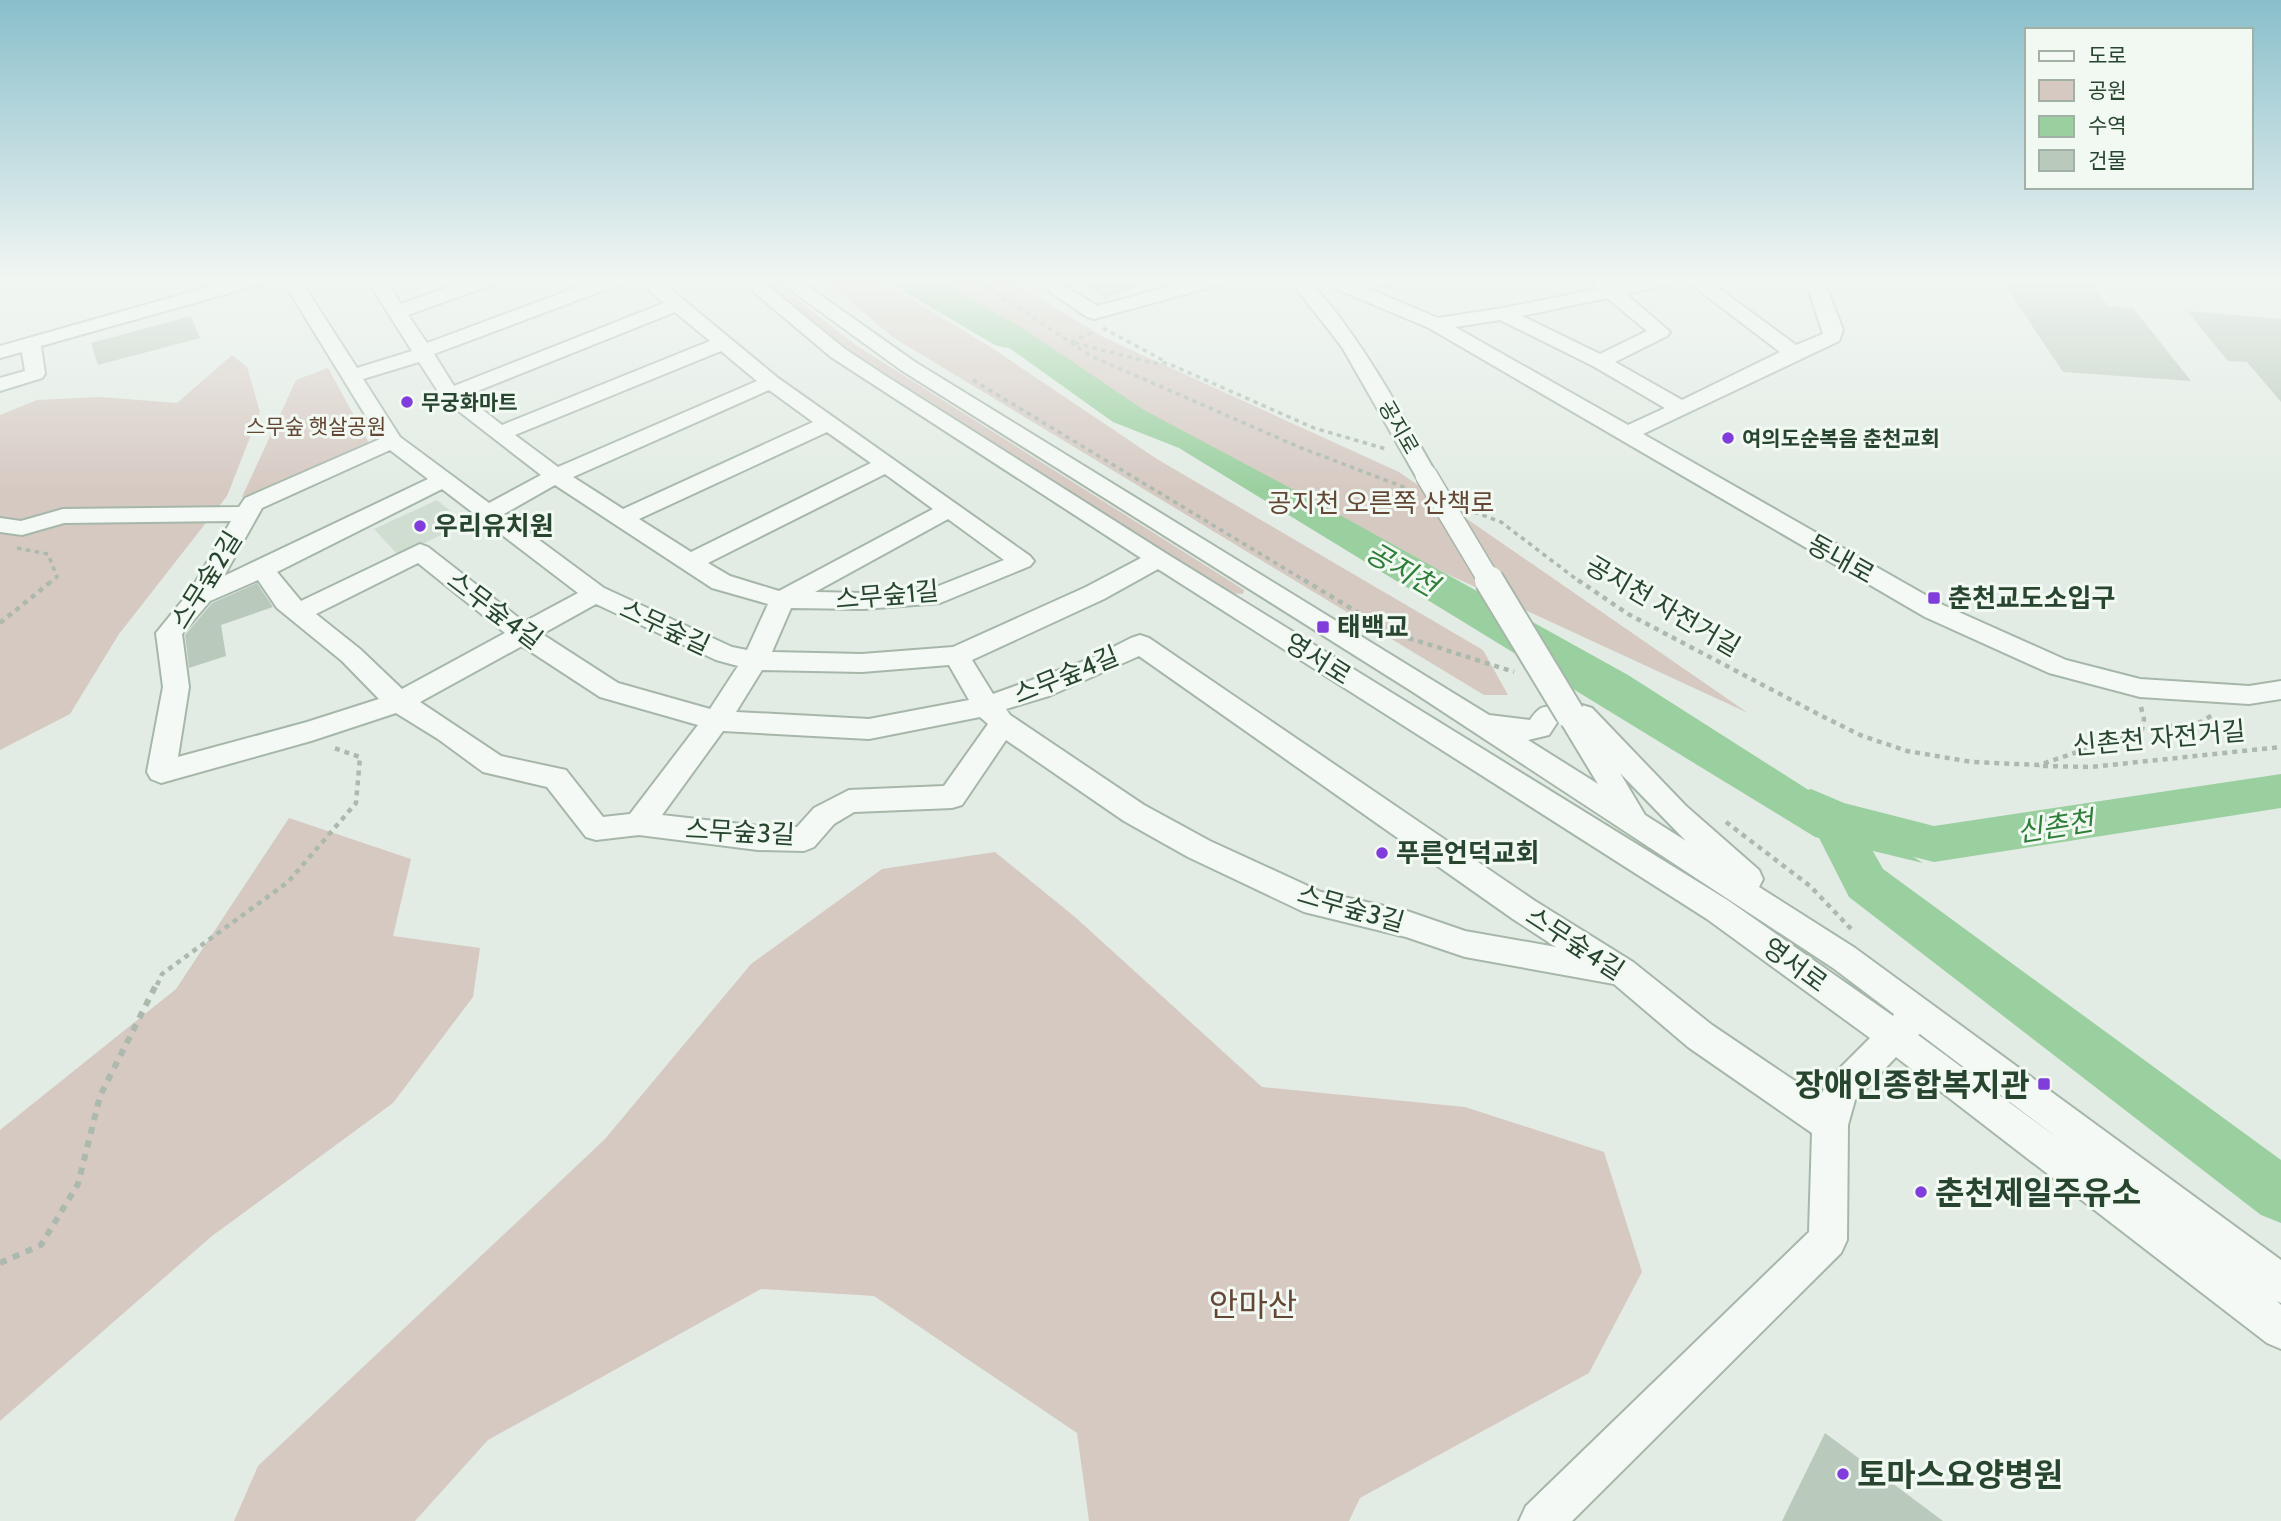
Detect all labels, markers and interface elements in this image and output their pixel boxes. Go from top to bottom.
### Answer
legend [2025,28,2253,189]
text: 도로 [2088,43,2127,68]
text: 공원 [2088,78,2127,103]
text: 수역 [2088,113,2127,138]
text: 건물 [2088,148,2127,173]
place label: 무궁화마트 [421,390,518,415]
marker: 무궁화마트 [399,394,415,410]
street label: 공지로 [1374,396,1424,458]
park label: 스무숲 햇살공원 [246,414,386,439]
place label: 여의도순복음 춘천교회 [1742,426,1940,451]
marker: 여의도순복음 춘천교회 [1720,430,1736,446]
park label: 공지천 오른쪽 산책로 [1268,487,1494,519]
place label: 우리유치원 [434,510,554,542]
marker: 우리유치원 [412,518,428,534]
street label: 스무숲2길 [163,525,249,635]
street label: 동내로 [1802,528,1880,590]
water label: 공지천 [1360,535,1447,605]
street label: 공지천 자전거길 [1580,549,1746,663]
street label: 스무숲4길 [441,564,549,656]
street label: 스무숲1길 [834,575,940,615]
place label: 춘천교도소입구 [1948,582,2115,614]
marker: 춘천교도소입구 [1926,590,1942,606]
street label: 스무숲길 [615,592,715,662]
place label: 태백교 [1337,611,1409,643]
marker: 태백교 [1315,619,1331,635]
street label: 영서로 [1279,626,1357,692]
street label: 스무숲4길 [1009,639,1123,711]
street label: 신촌천 자전거길 [2071,715,2247,761]
water label: 신촌천 [2014,803,2099,849]
street label: 스무숲3길 [684,813,796,851]
place label: 푸른언덕교회 [1396,837,1540,869]
marker: 푸른언덕교회 [1374,845,1390,861]
street label: 스무숲3길 [1294,877,1408,939]
street label: 스무숲4길 [1520,899,1630,987]
street label: 영서로 [1757,931,1833,999]
place label: 장애인종합복지관 [1794,1065,2030,1104]
marker: 장애인종합복지관 [2036,1076,2052,1092]
place label: 춘천제일주유소 [1935,1173,2141,1212]
marker: 춘천제일주유소 [1913,1184,1929,1200]
park label: 안마산 [1209,1285,1297,1324]
place label: 토마스요양병원 [1857,1455,2063,1494]
marker: 토마스요양병원 [1835,1466,1851,1482]

